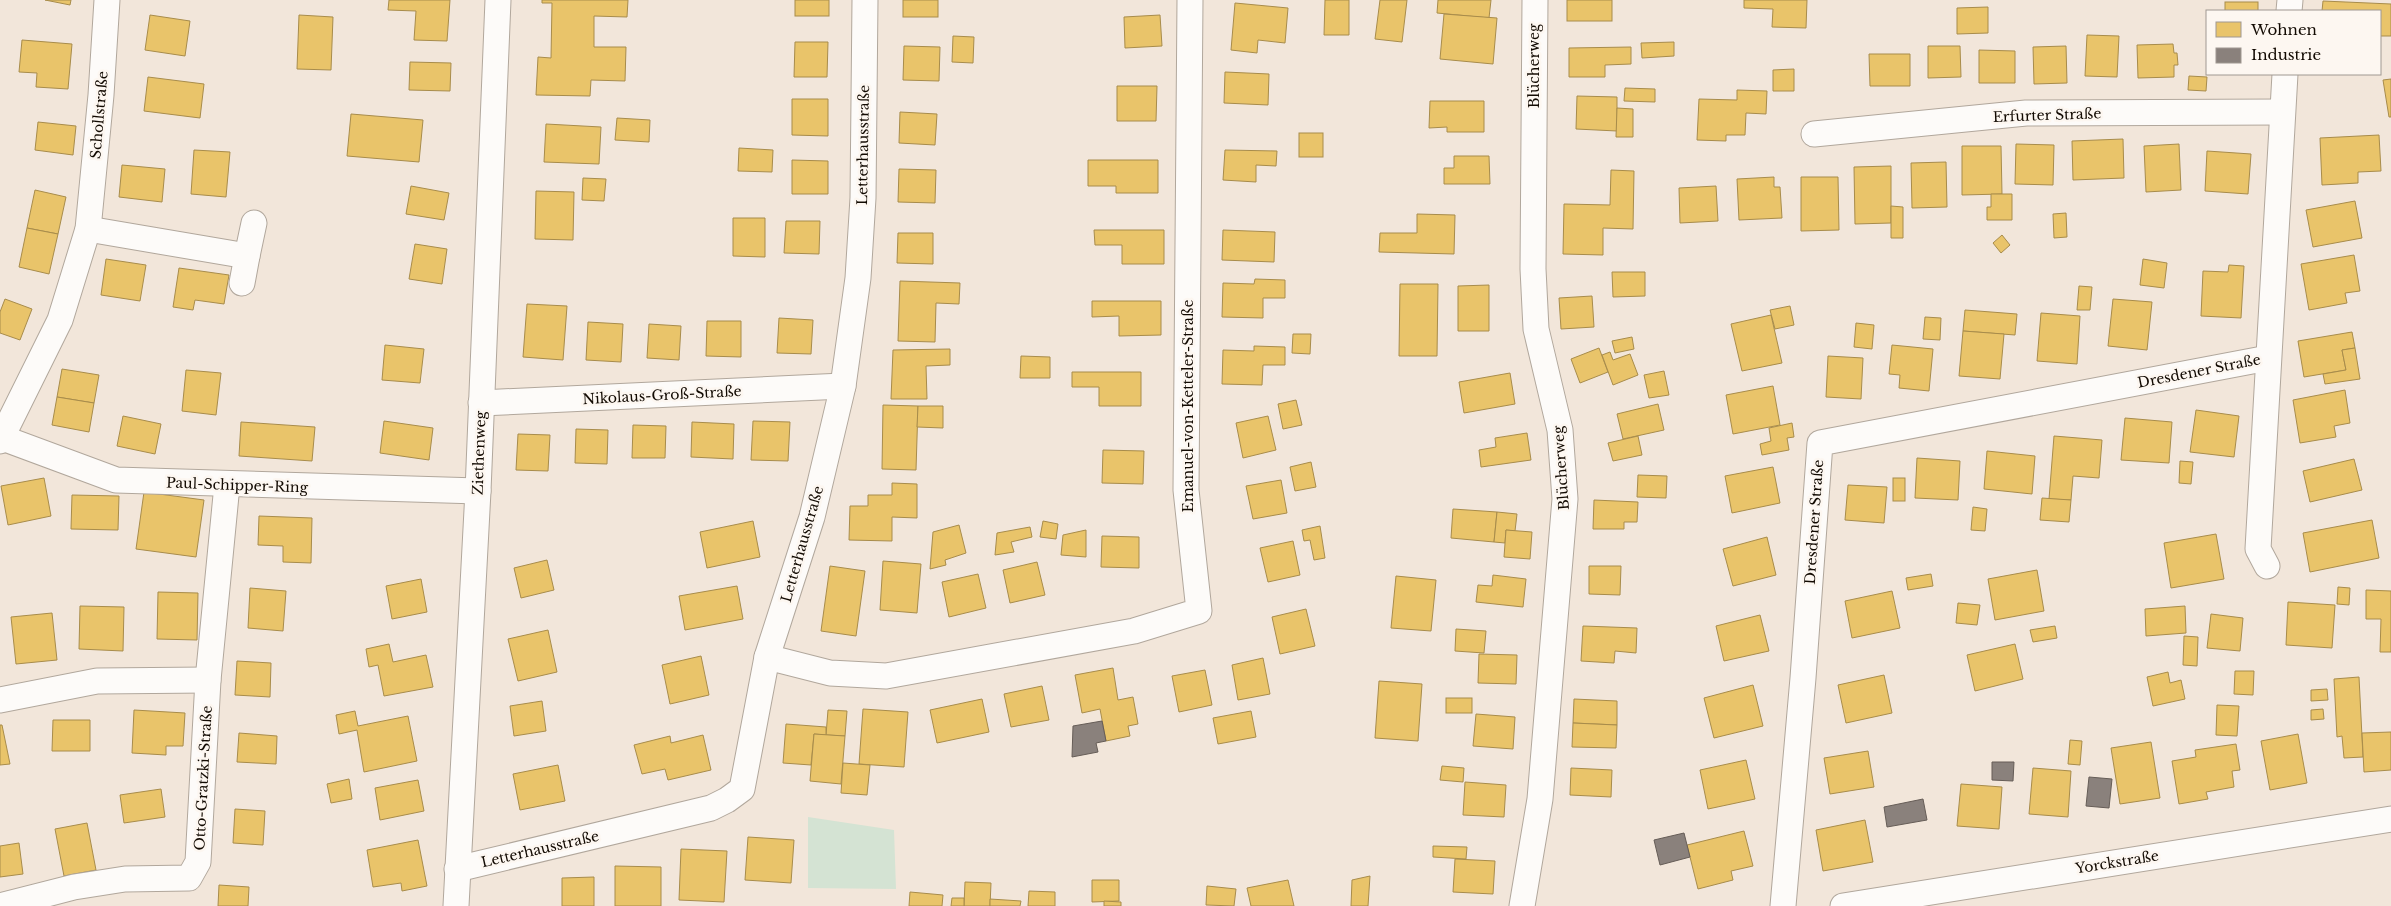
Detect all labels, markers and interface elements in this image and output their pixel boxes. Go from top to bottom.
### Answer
legend [2206,10,2381,75]
text: Wohnen [2250,20,2317,39]
street label: Blücherweg [1525,23,1543,108]
text: Industrie [2251,45,2321,64]
street label: Schollstraße [86,70,112,160]
street label: Letterhausstraße [853,85,873,205]
street label: Erfurter Straße [1992,104,2102,126]
street label: Emanuel-von-Ketteler-Straße [1179,300,1197,512]
street label: Dresdener Straße [2136,350,2262,392]
street label: Nikolaus-Groß-Straße [582,382,742,408]
street label: Ziethenweg [469,410,489,495]
street label: Blücherweg [1549,425,1573,511]
street label: Dresdener Straße [1801,459,1827,585]
street label: Paul-Schipper-Ring [166,474,309,496]
street label: Letterhausstraße [777,484,827,604]
street label: Otto-Gratzki-Straße [190,705,216,851]
street label: Letterhausstraße [479,827,601,871]
street label: Yorckstraße [2073,847,2160,878]

